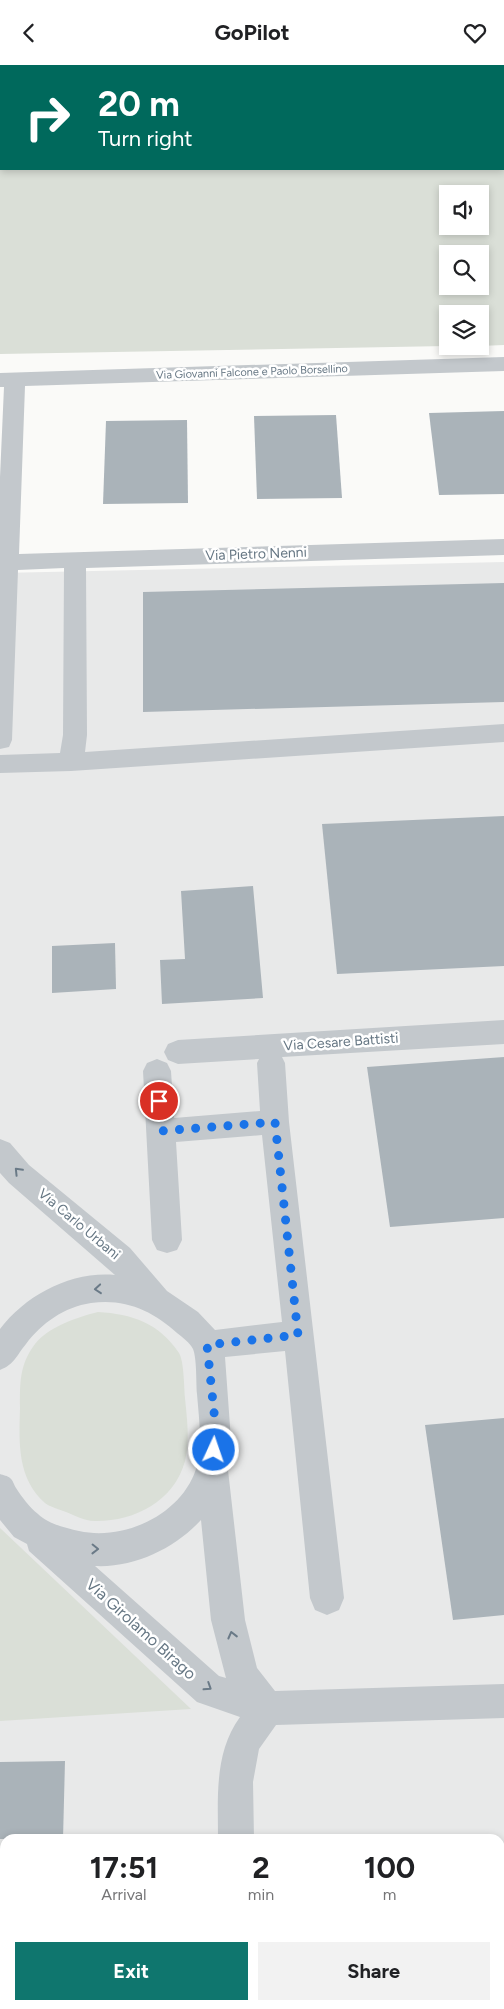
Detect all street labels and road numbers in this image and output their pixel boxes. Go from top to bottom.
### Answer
street label: Via Giovanni Falcone e Paolo Borsellino [156,362,348,382]
street label: Via Pietro Nenni [205,544,307,564]
street label: Via Cesare Battisti [283,1029,399,1055]
street label: Via Carlo Urbani [35,1185,123,1263]
street label: Via Girolamo Birago [82,1575,200,1683]

